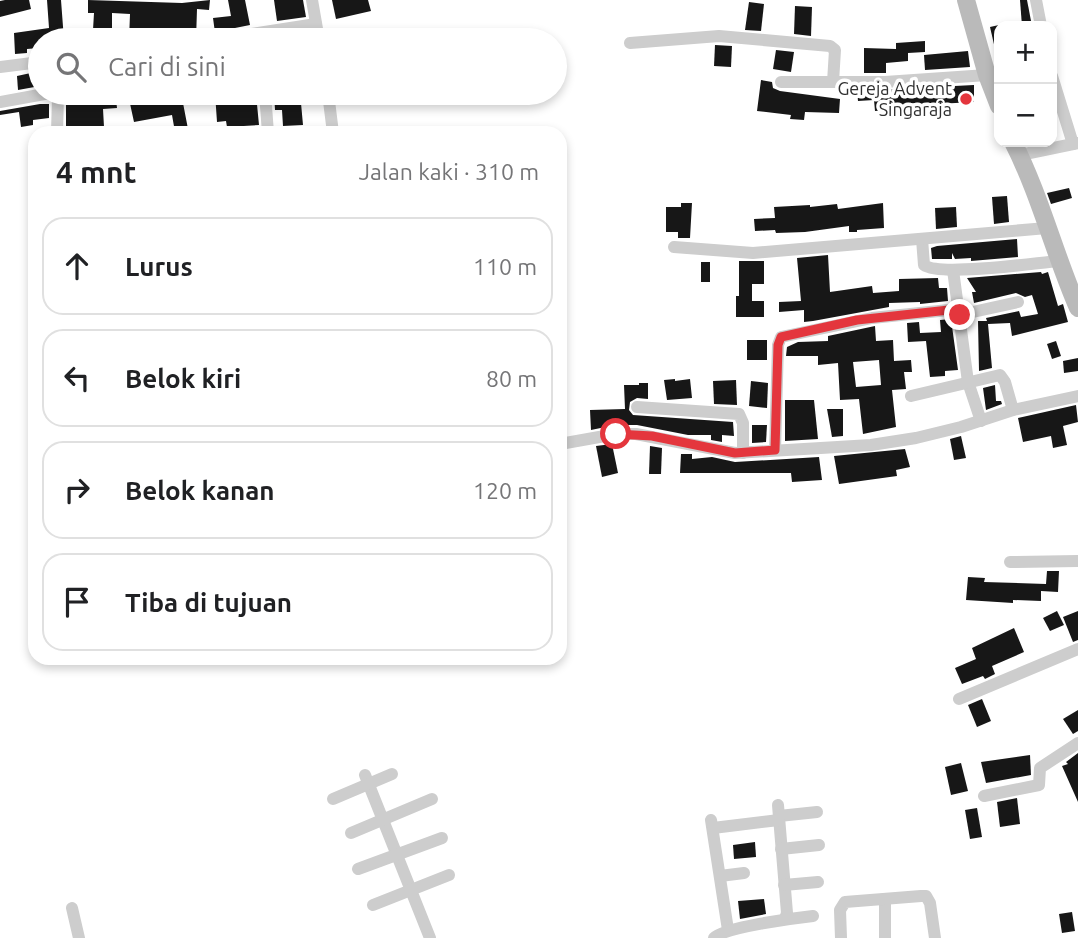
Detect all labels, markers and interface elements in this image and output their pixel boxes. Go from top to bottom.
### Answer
map controls [994,21,1057,147]
button: + [994,21,1057,84]
search box [28,28,567,105]
icon: search [52,48,90,86]
text: Cari di sini [108,52,226,81]
place label: Gereja Advent Singaraja [837,78,952,119]
button: − [994,84,1057,147]
marker: Gereja Advent Singaraja [958,91,974,107]
text: 4 mnt [56,155,136,189]
text: Jalan kaki · 310 m [359,159,539,184]
icon: ahead [58,247,96,285]
text: Lurus [125,252,193,281]
text: 110 m [473,254,537,279]
route end [944,299,975,330]
icon: left [58,359,96,397]
text: Belok kiri [125,364,241,393]
text: 80 m [486,366,537,391]
route start [600,418,631,449]
icon: right [58,471,96,509]
text: Belok kanan [125,476,275,505]
text: 120 m [473,478,537,503]
icon: arrive [58,583,96,621]
text: Tiba di tujuan [125,588,292,617]

